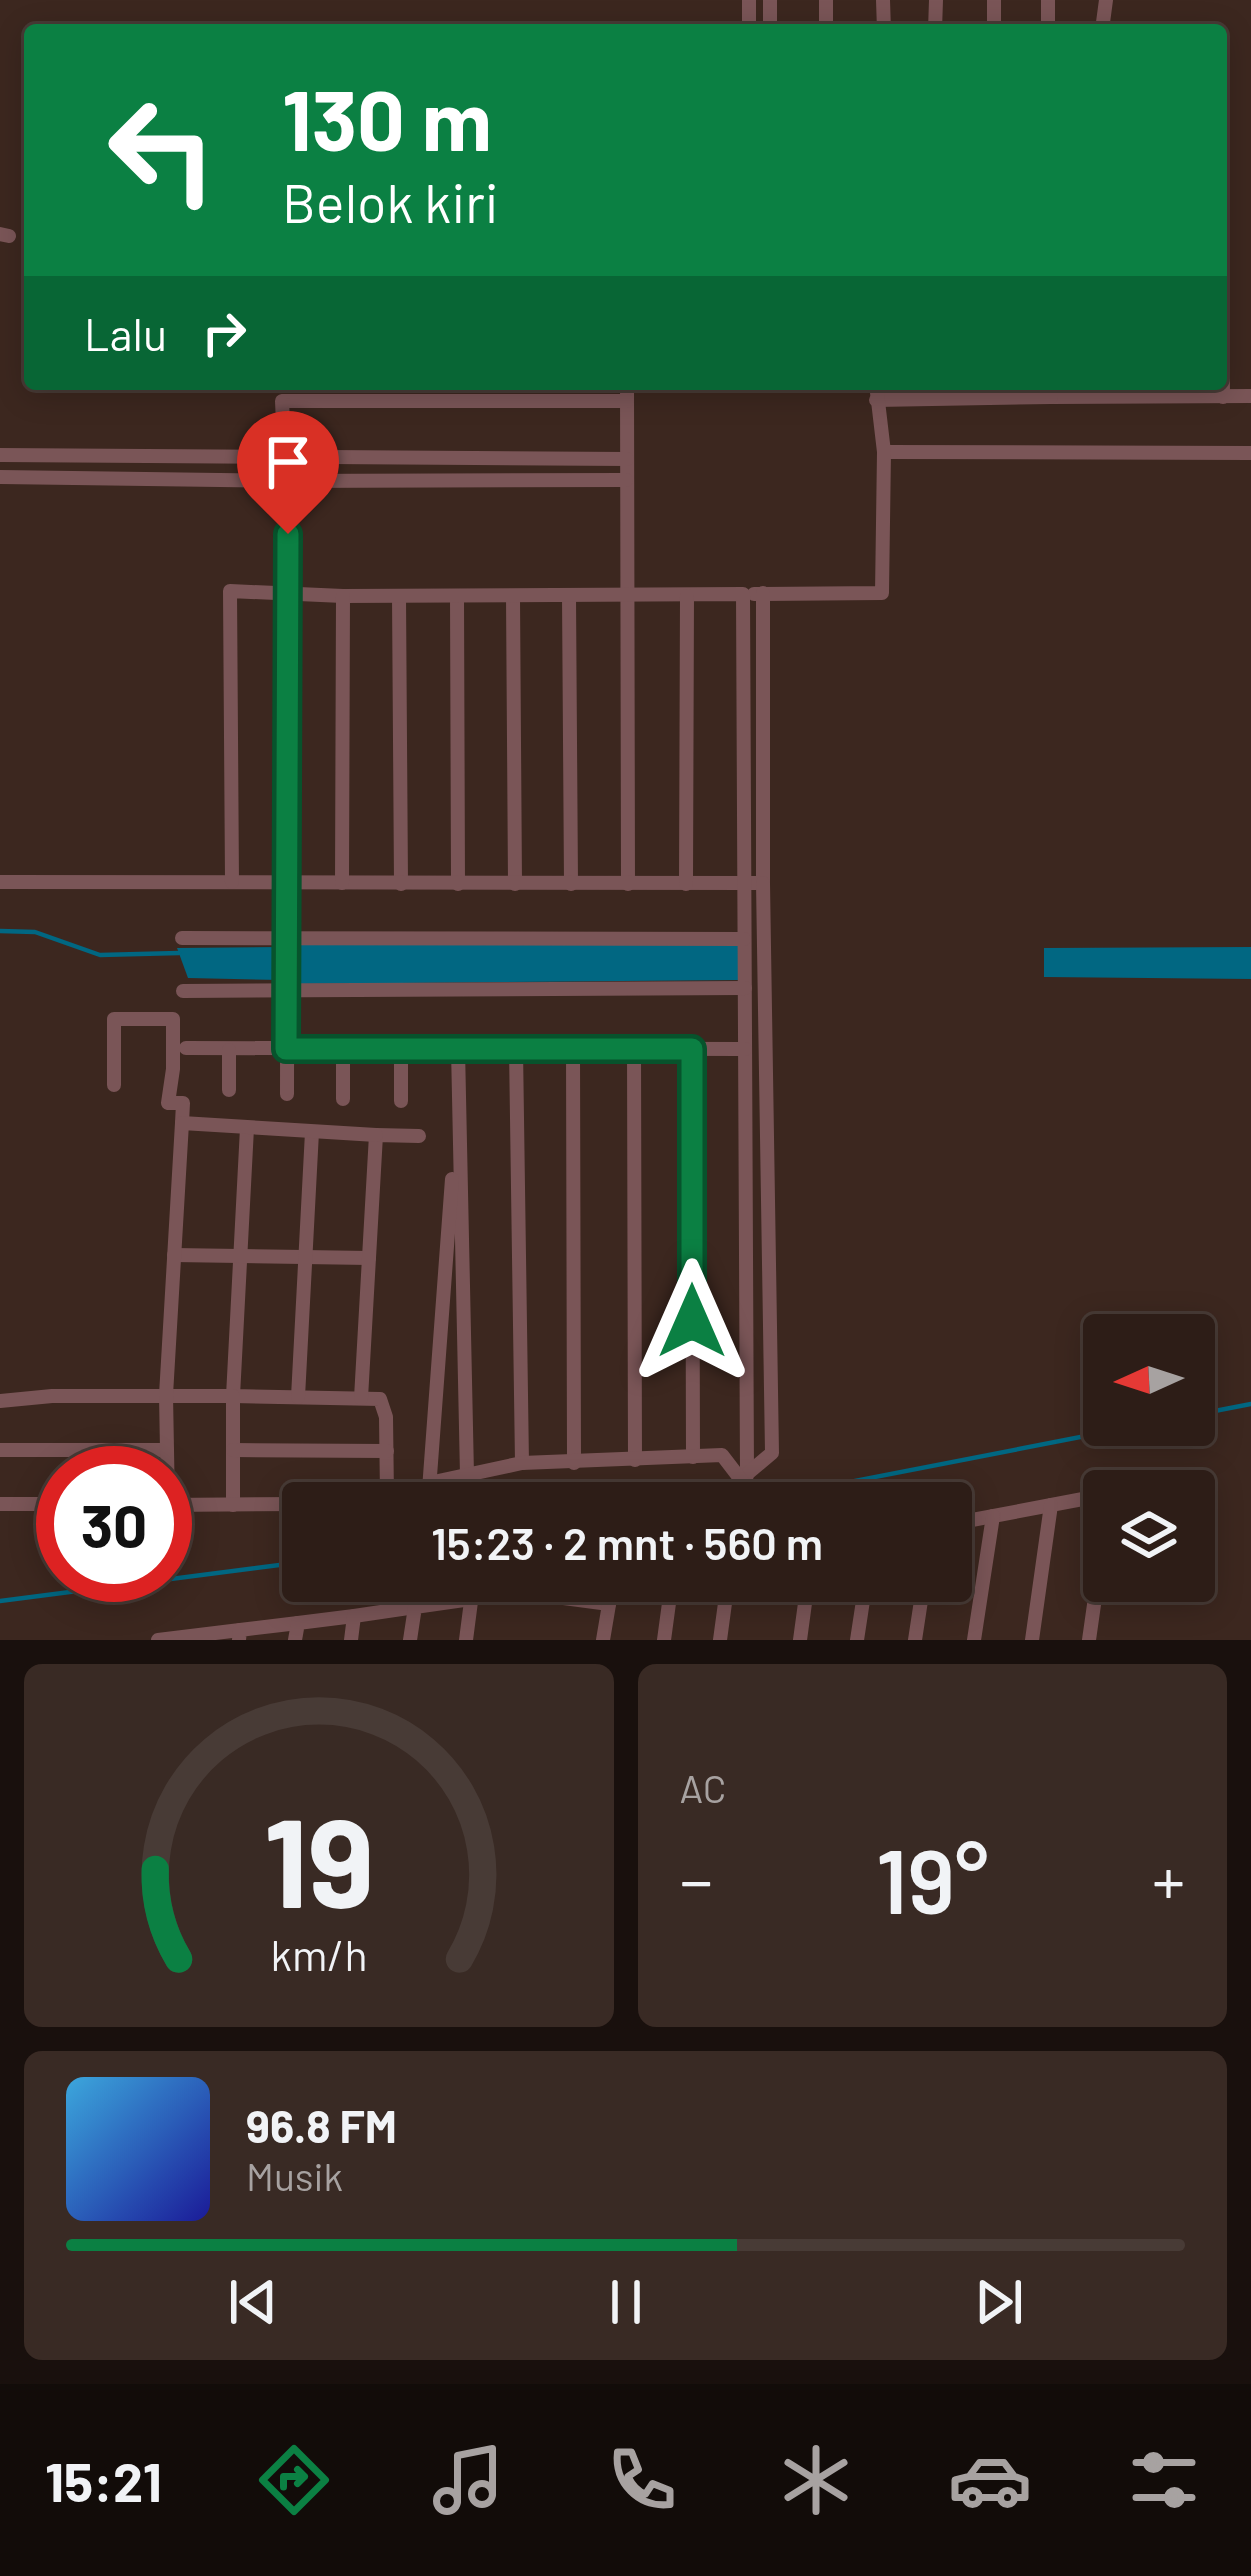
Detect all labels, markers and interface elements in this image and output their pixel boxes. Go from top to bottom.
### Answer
text: 130 m [282,67,492,168]
icon: left [84,72,240,228]
text: Belok kiri [282,169,499,234]
icon: right [191,300,257,366]
text: Lalu [84,306,167,360]
pin [237,411,339,534]
icon: arrive [255,429,321,495]
position arrow [629,1258,755,1384]
north arrow [1083,1314,1215,1446]
map controls [1083,1314,1215,1602]
speed limit sign: 30 [36,1446,192,1602]
button: layers [1083,1470,1215,1602]
text: 15:23 · 2 mnt · 560 m [431,1515,823,1569]
text: AC [680,1764,726,1811]
text: 19 [264,1783,374,1933]
text: 19° [876,1824,989,1932]
text: − [680,1839,713,1918]
text: + [1152,1839,1185,1918]
text: km/h [270,1927,367,1979]
text: 96.8 FM [246,2098,397,2152]
text: Musik [246,2152,343,2199]
icon: previous [220,2269,286,2335]
icon: pause [593,2269,659,2335]
icon: next [966,2269,1032,2335]
icon: directions [252,2438,336,2522]
icon: music [426,2438,510,2522]
icon: phone [600,2438,684,2522]
icon: climate [774,2438,858,2522]
icon: car [948,2438,1032,2522]
icon: filters [1122,2438,1206,2522]
text: 15:21 [45,2448,162,2513]

